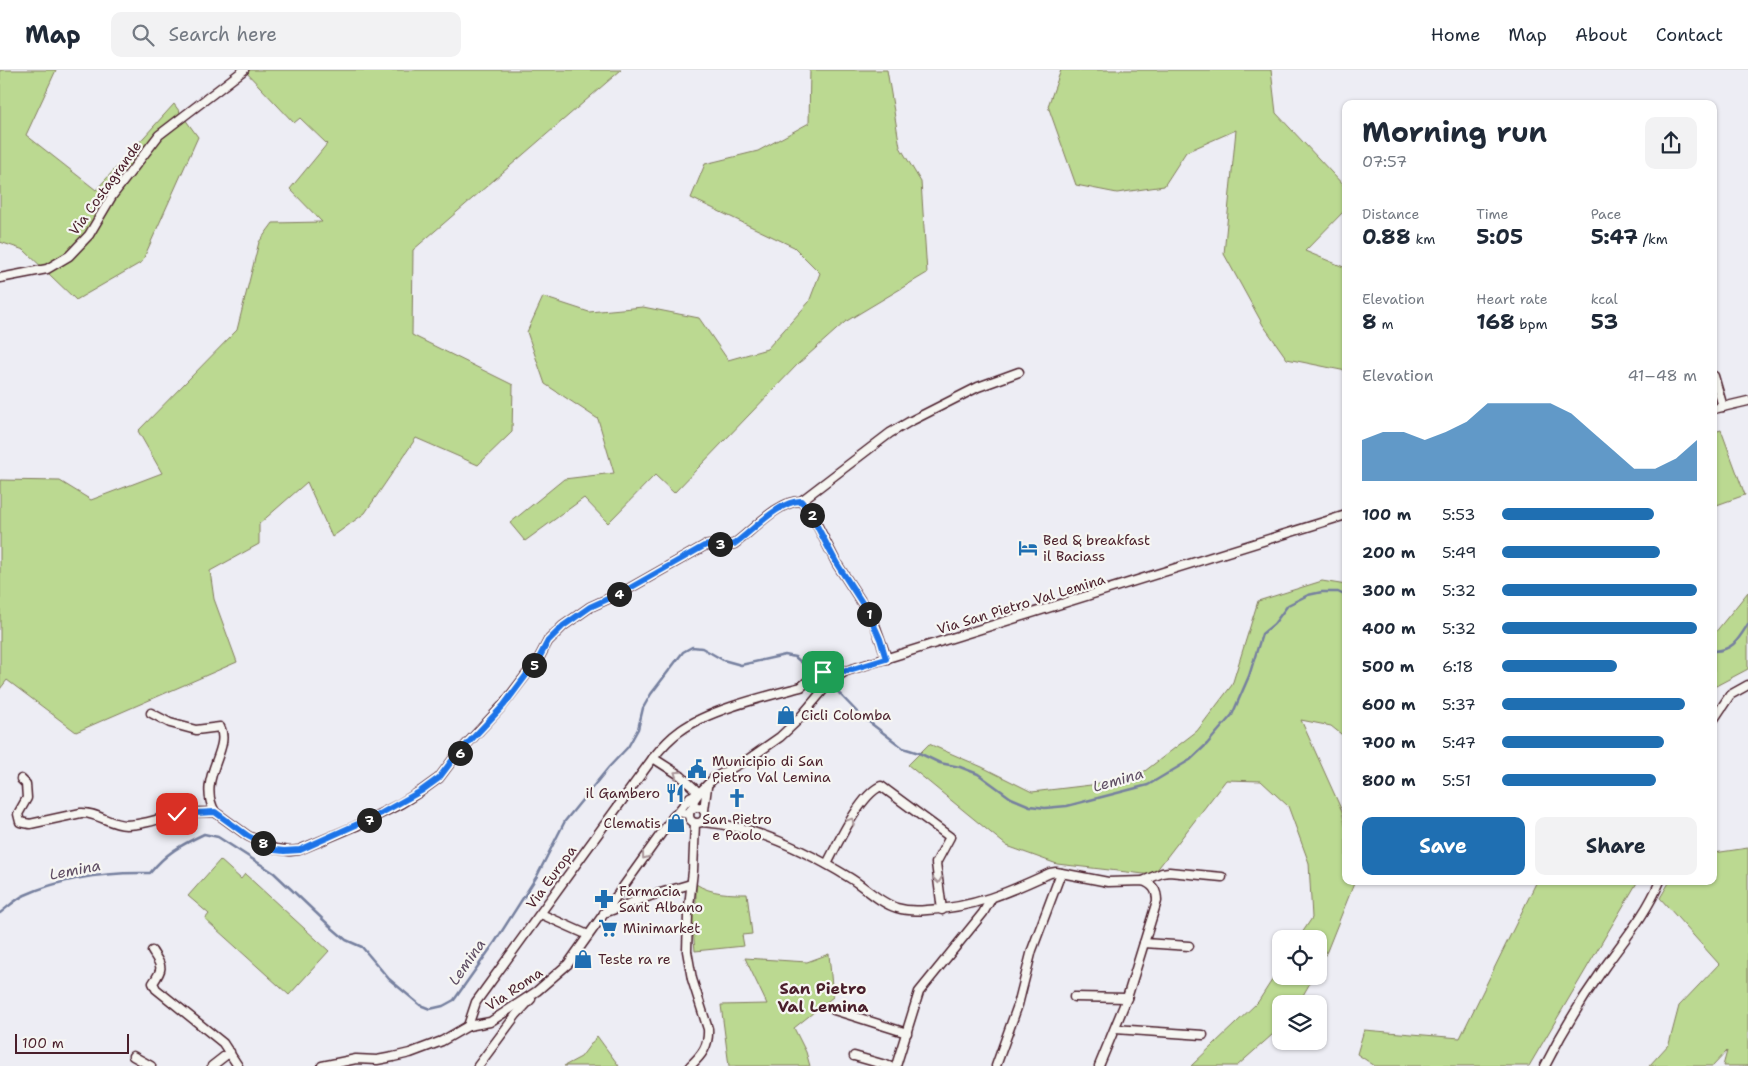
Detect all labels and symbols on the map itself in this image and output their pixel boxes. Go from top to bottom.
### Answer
street label: Via Costagrande [65,137,145,239]
pin: 2 [800,502,824,528]
place label: Bed & breakfast il Baciass [1043,531,1150,565]
pin: 3 [708,532,732,556]
hotel icon: Bed & breakfast il Baciass [1017,537,1039,559]
street label: Via San Pietro Val Lemina [935,570,1108,638]
pin: 4 [606,582,632,606]
pin: 1 [856,602,882,626]
pin [802,651,844,693]
pin: 5 [522,652,546,678]
shop icon: Cicli Colomba [775,704,797,726]
place label: Cicli Colomba [801,706,891,724]
pin: 6 [448,740,472,766]
place label: Municipio di San Pietro Val Lemina [712,752,831,786]
public building icon: Municipio di San Pietro Val Lemina [686,758,708,780]
water label: Lemina [1090,763,1146,797]
one-way arrow [673,771,683,780]
restaurant icon: il Gambero [664,782,686,804]
place label: il Gambero [586,784,660,802]
church icon: San Pietro e Paolo [726,787,748,809]
pin [156,793,198,835]
pin: 7 [356,808,382,832]
place label: San Pietro e Paolo [702,810,772,844]
shop icon: Clematis [665,812,687,834]
place label: Clematis [604,814,661,832]
one-way arrow [844,818,854,827]
pin: 8 [250,830,276,856]
street label: Via Europa [522,842,580,912]
one-way arrow [642,850,651,860]
water label: Lemina [48,855,102,885]
one-way arrow [932,877,943,885]
place label: Farmacia Sant Albano [619,882,703,916]
pharmacy icon: Farmacia Sant Albano [593,888,615,910]
supermarket icon: Minimarket [597,917,619,939]
place label: Minimarket [623,919,700,937]
water label: Lemina [444,935,490,989]
shop icon: Teste ra re [572,948,594,970]
place label: Teste ra re [598,950,671,968]
street label: Via Roma [482,963,546,1015]
district label: San Pietro Val Lemina [778,978,868,1017]
scale bar [15,1031,129,1054]

